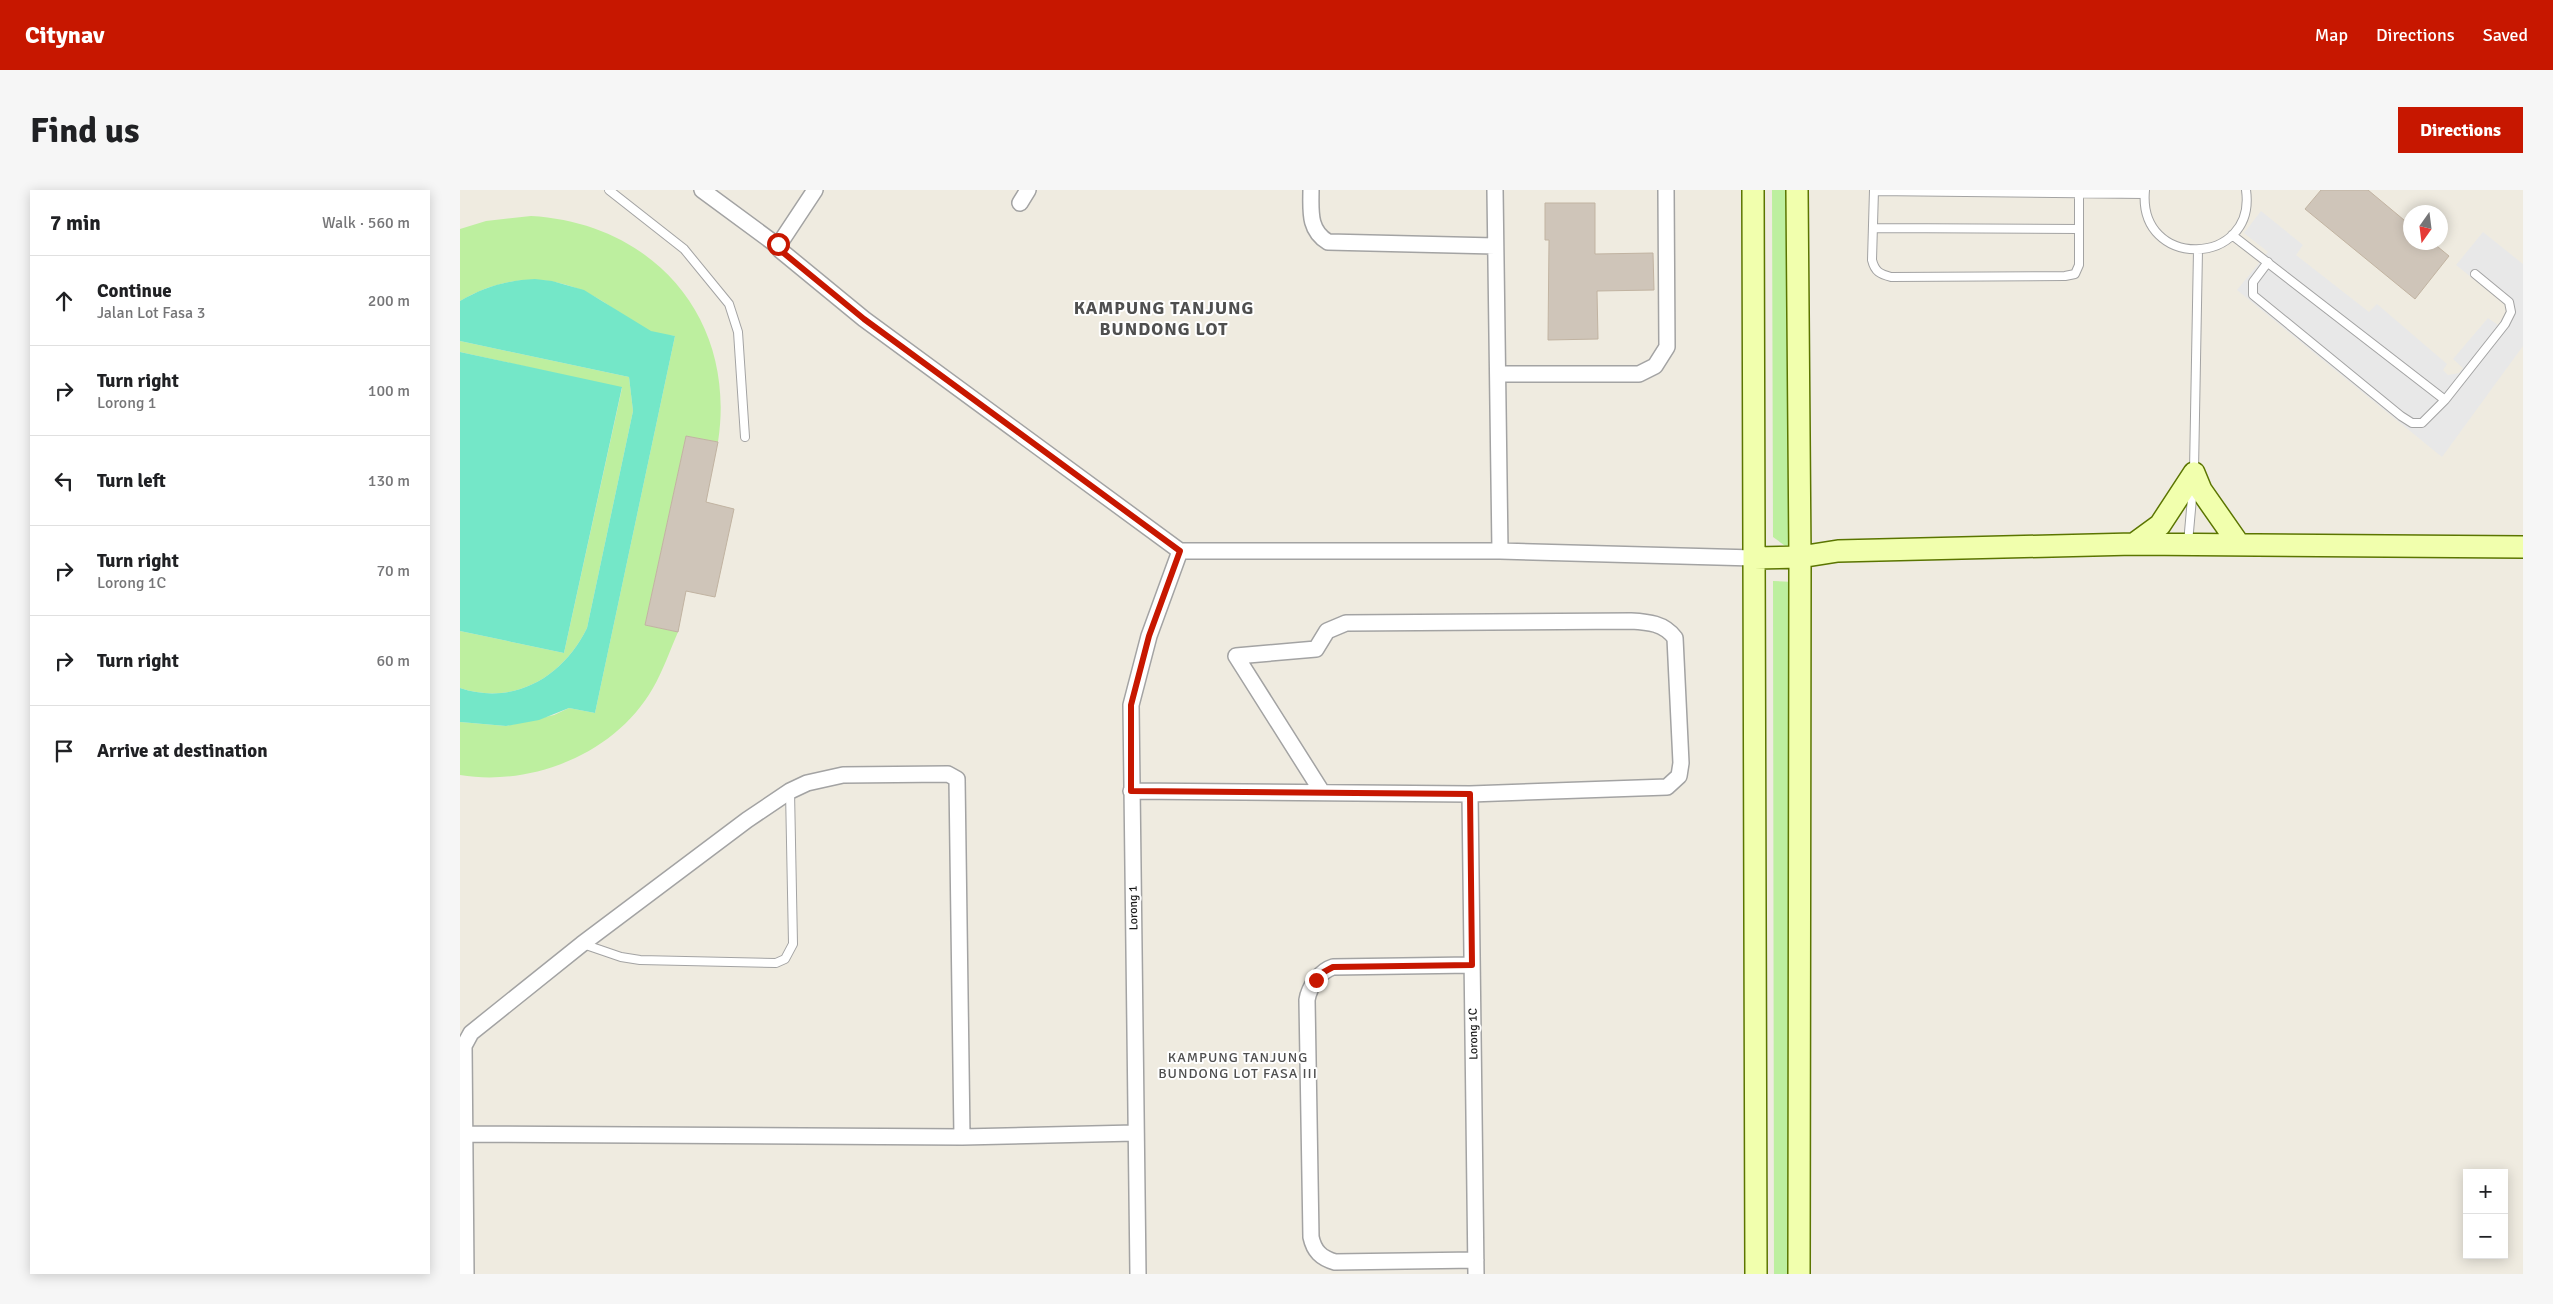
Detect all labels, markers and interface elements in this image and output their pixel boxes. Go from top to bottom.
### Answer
text: Citynav [25,20,104,50]
text: Map [2315,24,2348,46]
text: Directions [2376,24,2455,46]
text: Saved [2483,24,2528,46]
button: Directions [2398,107,2523,153]
text: Find us [30,109,140,152]
north arrow [2403,205,2448,250]
text: 7 min [50,210,101,236]
text: Walk · 560 m [322,213,410,233]
route start [767,233,790,256]
text: Continue [97,279,172,303]
icon: ahead [50,287,78,315]
text: 200 m [368,291,410,311]
district label: KAMPUNG TANJUNG BUNDONG LOT [1074,297,1254,340]
text: Jalan Lot Fasa 3 [97,303,205,323]
text: Turn right [97,369,179,393]
icon: right [50,377,78,405]
text: 100 m [368,381,410,401]
text: Lorong 1 [97,393,157,413]
icon: left [50,467,78,495]
text: Turn left [97,469,166,493]
text: 130 m [368,471,410,491]
text: Turn right [97,549,179,573]
icon: right [50,557,78,585]
text: 70 m [376,561,410,581]
text: Lorong 1C [97,573,166,593]
icon: right [50,647,78,675]
text: Turn right [97,649,179,673]
text: 60 m [376,651,410,671]
icon: arrive [50,737,78,765]
text: Arrive at destination [97,739,268,763]
street label: Lorong 1 [1126,886,1141,930]
route end [1305,969,1328,992]
street label: Lorong 1C [1466,1008,1481,1060]
district label: KAMPUNG TANJUNG BUNDONG LOT FASA III [1158,1049,1318,1082]
map controls [2463,1169,2508,1259]
button: + [2463,1169,2508,1214]
button: − [2463,1214,2508,1259]

